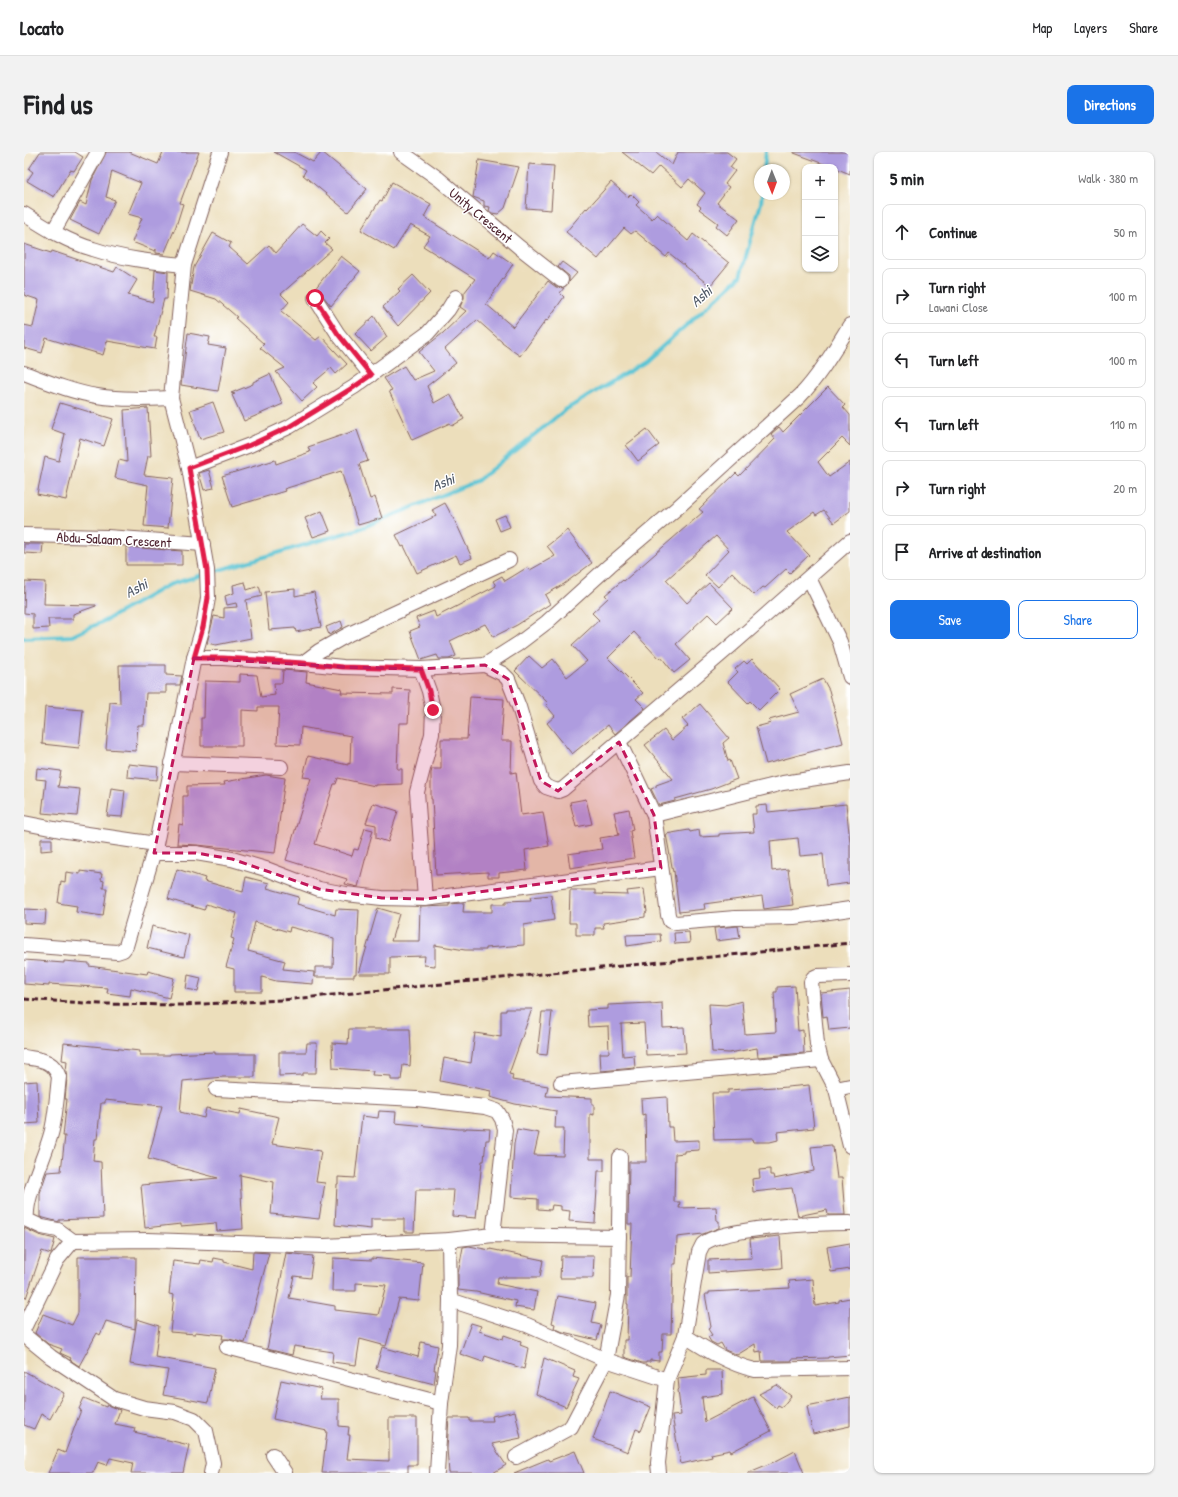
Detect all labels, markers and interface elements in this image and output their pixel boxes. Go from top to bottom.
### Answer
text: Locato [20,15,64,41]
text: Map [1032,18,1052,37]
text: Layers [1074,18,1107,37]
text: Share [1129,18,1158,37]
text: Find us [24,85,93,123]
button: Directions [1067,85,1154,124]
north arrow [754,164,790,200]
map controls [802,164,838,272]
button: + [802,164,838,200]
text: 5 min [890,167,924,190]
text: Walk · 380 m [1078,169,1138,187]
street label: Unity Crescent [445,183,517,248]
button: − [802,200,838,236]
icon: ahead [891,221,913,243]
text: Continue [929,222,977,243]
text: 50 m [1114,223,1137,241]
button: layers [802,236,838,272]
text: Turn right [929,277,985,298]
water label: Ashi [686,279,718,311]
icon: right [891,285,913,307]
text: 100 m [1109,287,1137,305]
route start [306,289,324,307]
text: Lawani Close [929,298,988,316]
icon: left [891,349,913,371]
text: Turn left [929,350,979,371]
text: 100 m [1109,351,1137,369]
icon: left [891,413,913,435]
text: Turn left [929,414,979,435]
text: 110 m [1110,415,1137,433]
water label: Ashi [429,467,459,496]
icon: right [891,477,913,499]
text: Turn right [929,478,985,499]
text: 20 m [1113,479,1137,497]
street label: Abdu-Salaam Crescent [56,527,172,552]
icon: arrive [891,541,913,563]
text: Arrive at destination [929,542,1041,563]
water label: Ashi [121,573,152,603]
button: Save [890,600,1010,639]
button: Share [1018,600,1138,639]
route end [424,701,442,719]

